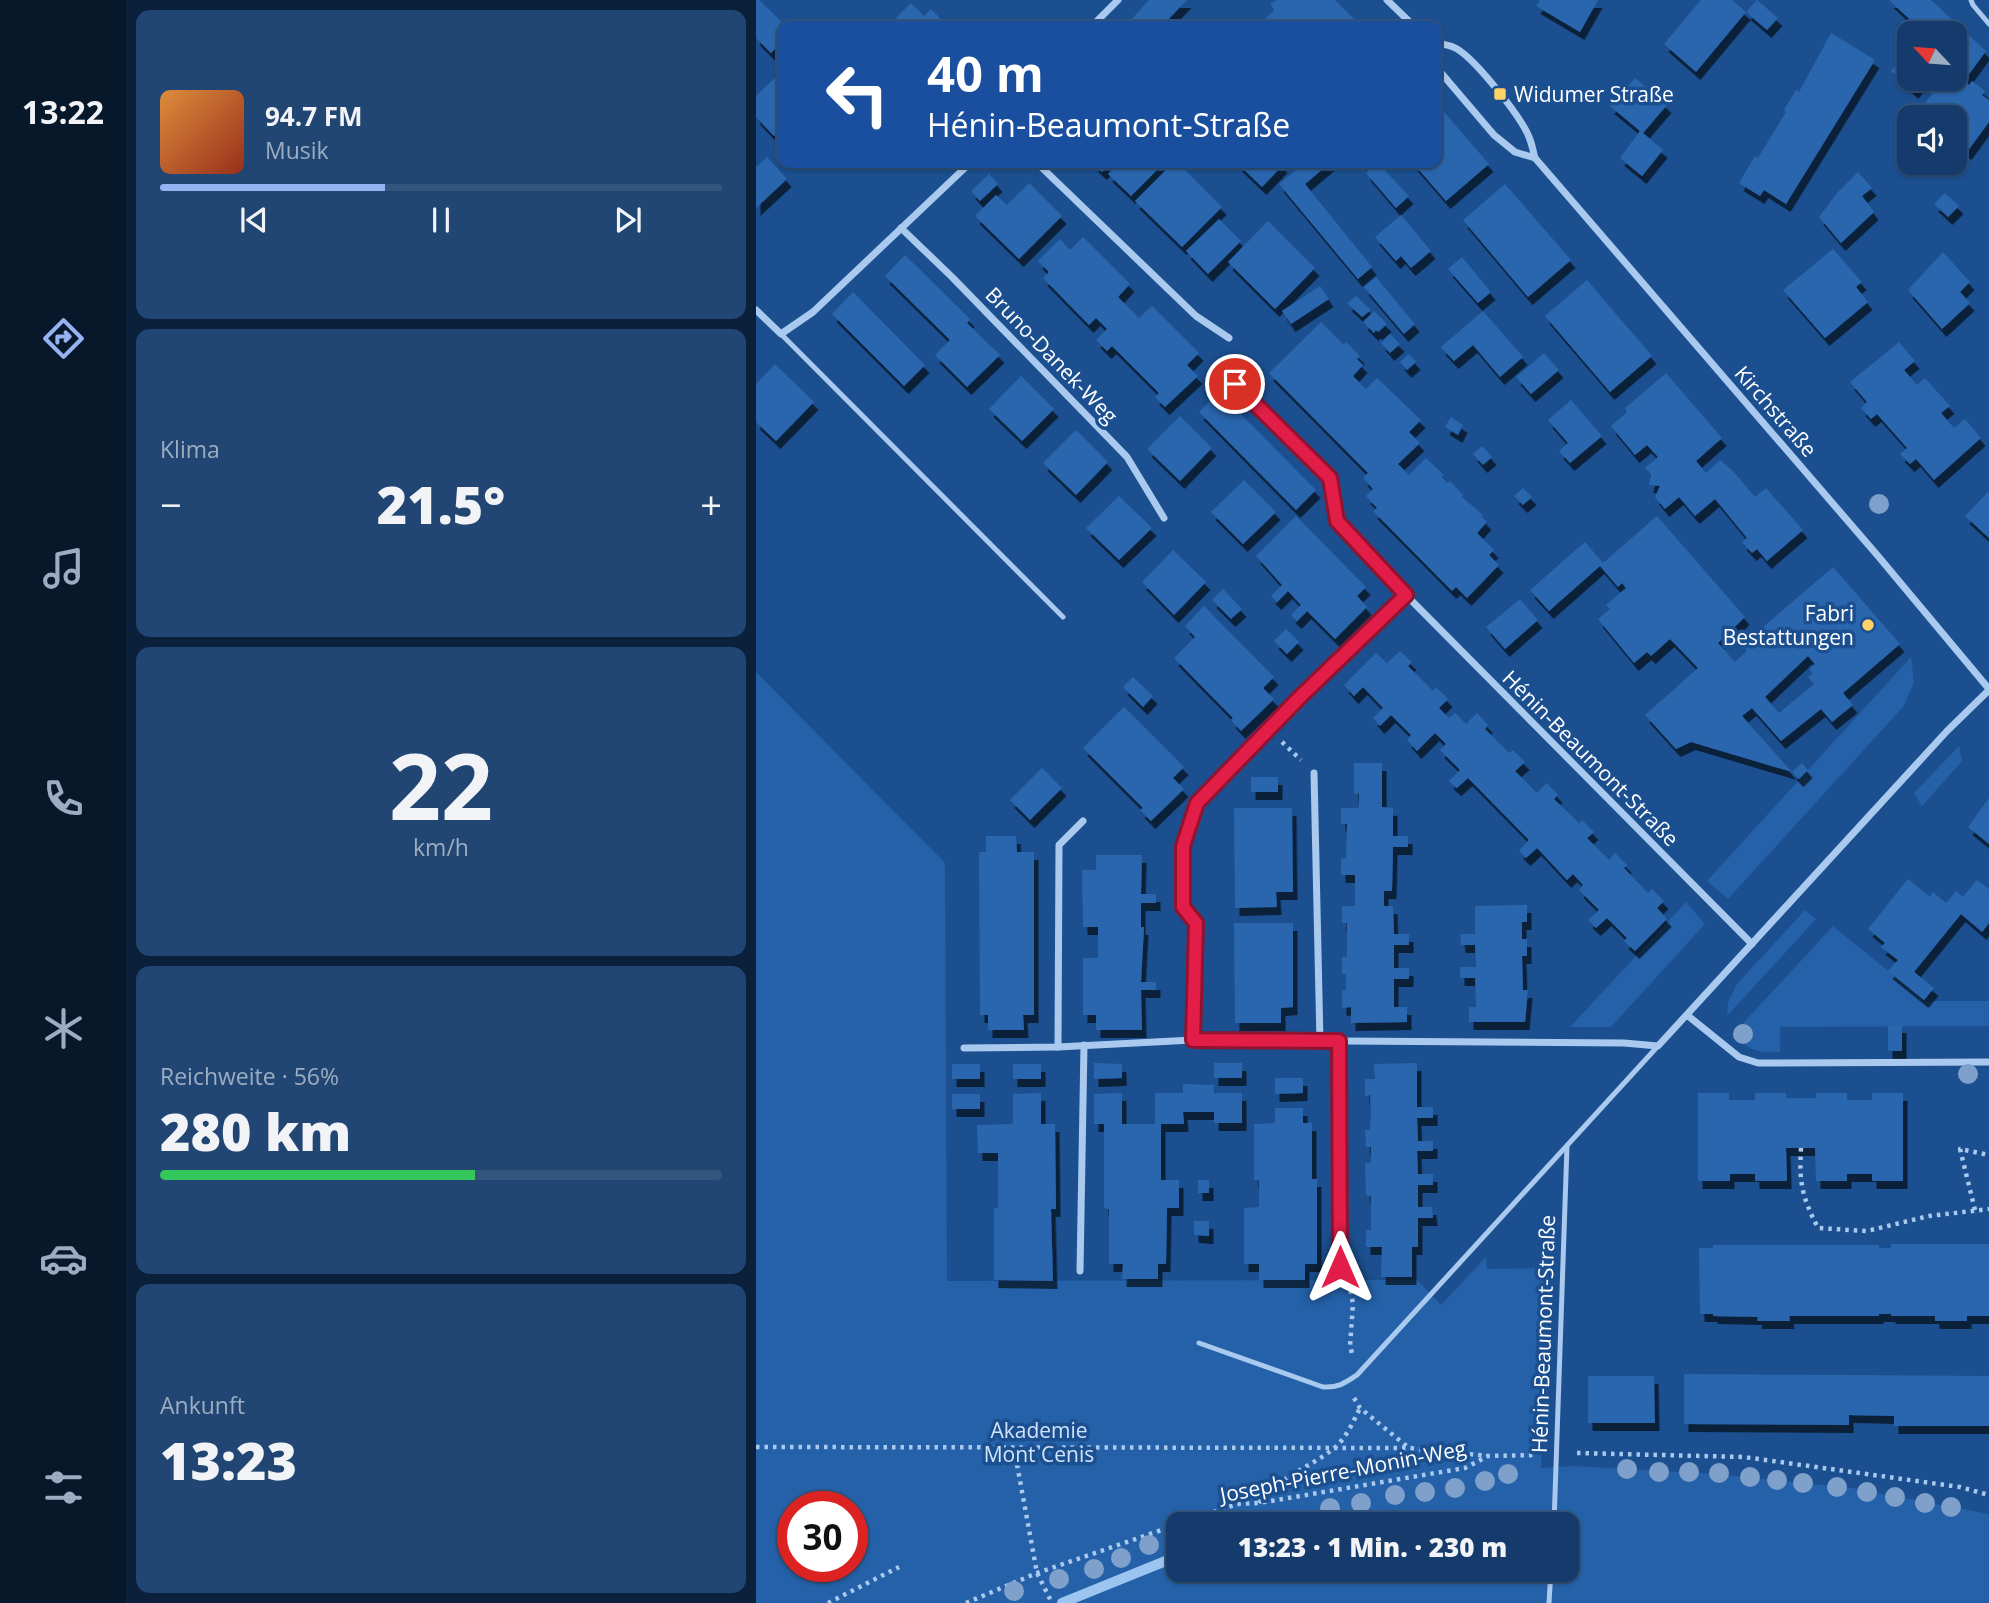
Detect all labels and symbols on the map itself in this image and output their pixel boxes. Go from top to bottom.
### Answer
north arrow [1897,21,1967,91]
place label: Widumer Straße [1514,80,1674,108]
marker: Widumer Straße [1492,86,1508,102]
street label: Bruno-Danek-Weg [980,281,1124,429]
pin [1205,354,1265,414]
street label: Kirchstraße [1729,359,1823,463]
place label: Fabri Bestattungen [1723,599,1854,651]
marker: Fabri Bestattungen [1860,617,1876,633]
street label: Hénin-Beaumont-Straße [1497,664,1685,852]
street label: Hénin-Beaumont-Straße [1525,1214,1561,1454]
position arrow [1303,1230,1377,1304]
park label: Akademie Mont Cenis [984,1416,1094,1468]
street label: Joseph-Pierre-Monin-Weg [1216,1433,1468,1509]
speed limit sign: 30 [777,1491,868,1582]

